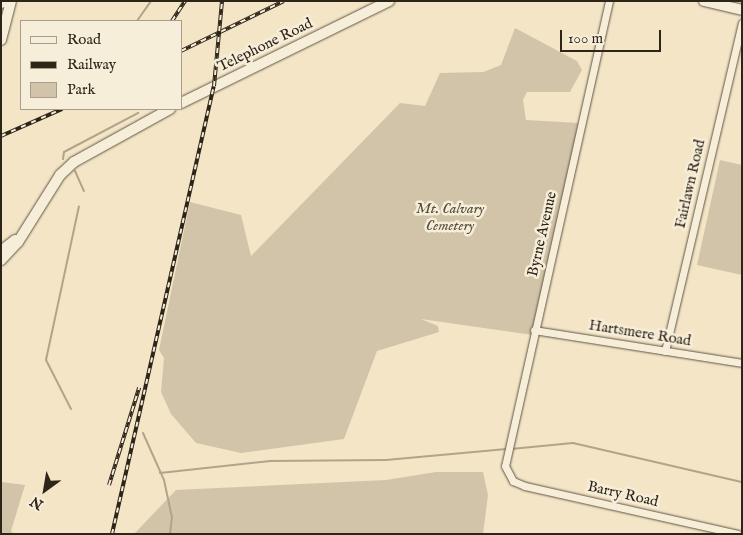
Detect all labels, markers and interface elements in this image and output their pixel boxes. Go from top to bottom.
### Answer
street label: Telephone Road [215,14,315,76]
legend [20,20,182,110]
scale bar [563,20,664,52]
text: 100 m [568,29,603,48]
text: Road [67,30,101,49]
text: Railway [67,55,116,74]
text: Park [67,80,96,99]
street label: Fairlawn Road [671,138,709,230]
street label: Byrne Avenue [523,190,561,278]
park label: Mt. Calvary Cemetery [416,199,484,234]
street label: Hartsmere Road [588,316,692,350]
north arrow [20,465,70,515]
street label: Barry Road [586,477,660,511]
text: N [27,492,47,514]

